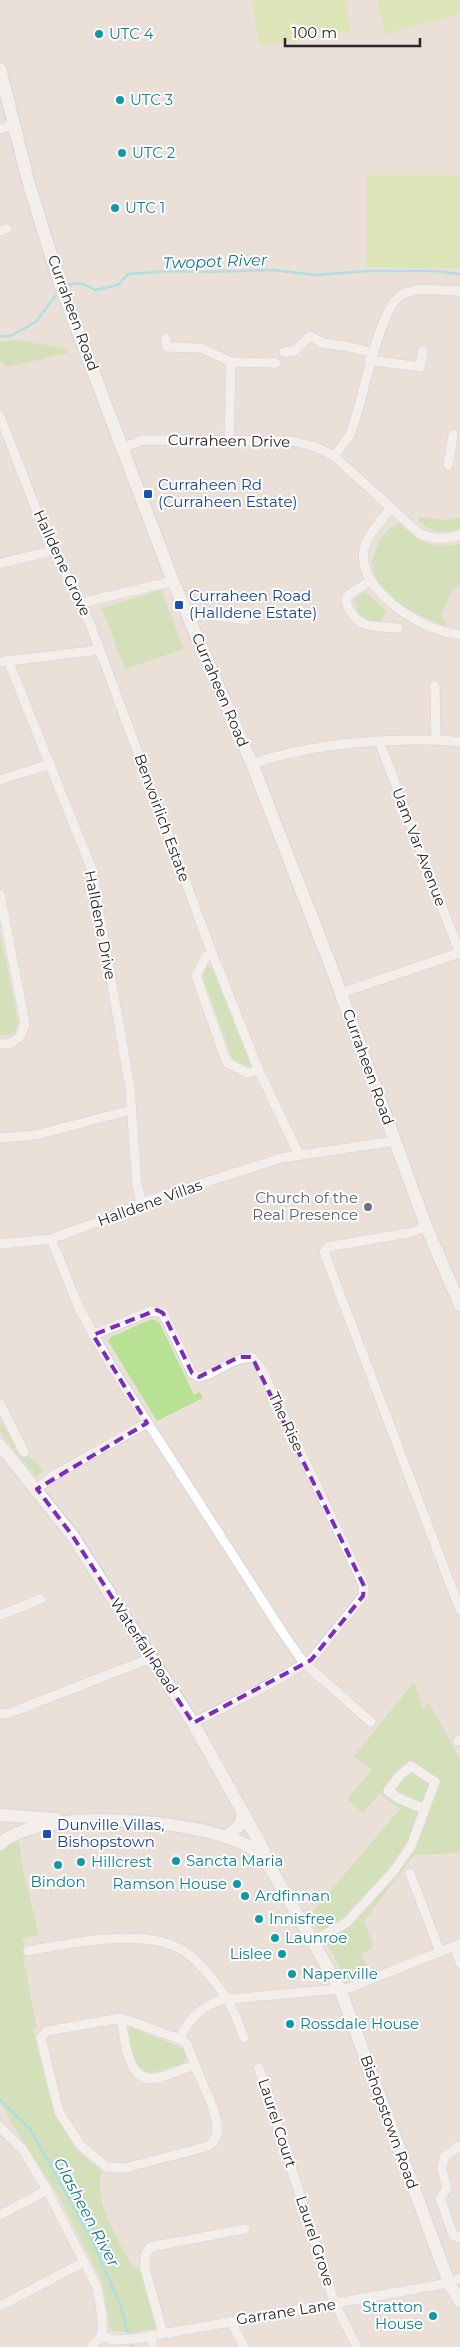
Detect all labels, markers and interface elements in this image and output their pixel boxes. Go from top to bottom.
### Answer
scale bar [285,15,420,47]
text: 100 m [292,23,337,42]
place label: UTC 4 [109,24,154,43]
marker: UTC 4 [93,28,105,40]
place label: UTC 3 [130,90,173,109]
marker: UTC 3 [114,94,126,106]
place label: UTC 2 [132,143,175,162]
marker: UTC 2 [116,147,128,159]
place label: UTC 1 [125,198,165,217]
marker: UTC 1 [109,202,121,214]
water label: Twopot River [162,250,268,273]
street label: Curraheen Road [44,252,103,373]
street label: Curraheen Drive [168,430,290,451]
place label: Curraheen Rd (Curraheen Estate) [158,475,298,511]
marker: Curraheen Rd (Curraheen Estate) [142,488,154,500]
street label: Halldene Grove [30,507,95,619]
place label: Curraheen Road (Halldene Estate) [189,586,317,622]
marker: Curraheen Road (Halldene Estate) [173,599,185,611]
street label: Curraheen Road [188,630,253,750]
street label: Benvoirlich Estate [130,751,194,884]
street label: Uam Var Avenue [388,785,451,909]
street label: Halldene Drive [81,869,120,981]
street label: Curraheen Road [339,1006,398,1127]
street label: Halldene Villas [95,1175,205,1230]
place label: Church of the Real Presence [252,1188,358,1224]
marker: Church of the Real Presence [362,1201,374,1213]
street label: The Rise [265,1389,308,1454]
street label: Waterfall Road [106,1594,182,1697]
place label: Dunville Villas, Bishopstown [57,1815,164,1851]
marker: Dunville Villas, Bishopstown [41,1828,53,1840]
place label: Sancta Maria [186,1851,283,1870]
place label: Hillcrest [91,1852,152,1871]
marker: Sancta Maria [170,1855,182,1867]
marker: Hillcrest [75,1856,87,1868]
marker: Bindon [52,1859,64,1871]
place label: Bindon [30,1872,86,1891]
place label: Ramson House [113,1874,227,1893]
marker: Ramson House [231,1878,243,1890]
place label: Ardfinnan [255,1886,330,1905]
marker: Ardfinnan [239,1890,251,1902]
place label: Innisfree [269,1909,334,1928]
marker: Innisfree [253,1913,265,1925]
place label: Launroe [285,1928,347,1947]
marker: Launroe [269,1932,281,1944]
place label: Lislee [230,1944,272,1963]
marker: Lislee [276,1948,288,1960]
place label: Naperville [302,1964,378,1983]
marker: Naperville [286,1968,298,1980]
place label: Rossdale House [300,2014,419,2033]
marker: Rossdale House [284,2018,296,2030]
street label: Bishopstown Road [356,2052,423,2191]
street label: Laurel Court [254,2076,301,2170]
water label: Glasheen River [50,2154,124,2271]
street label: Laurel Grove [292,2193,339,2289]
street label: Garrane Lane [235,2294,337,2329]
place label: Stratton House [362,2297,423,2333]
marker: Stratton House [427,2310,439,2322]

